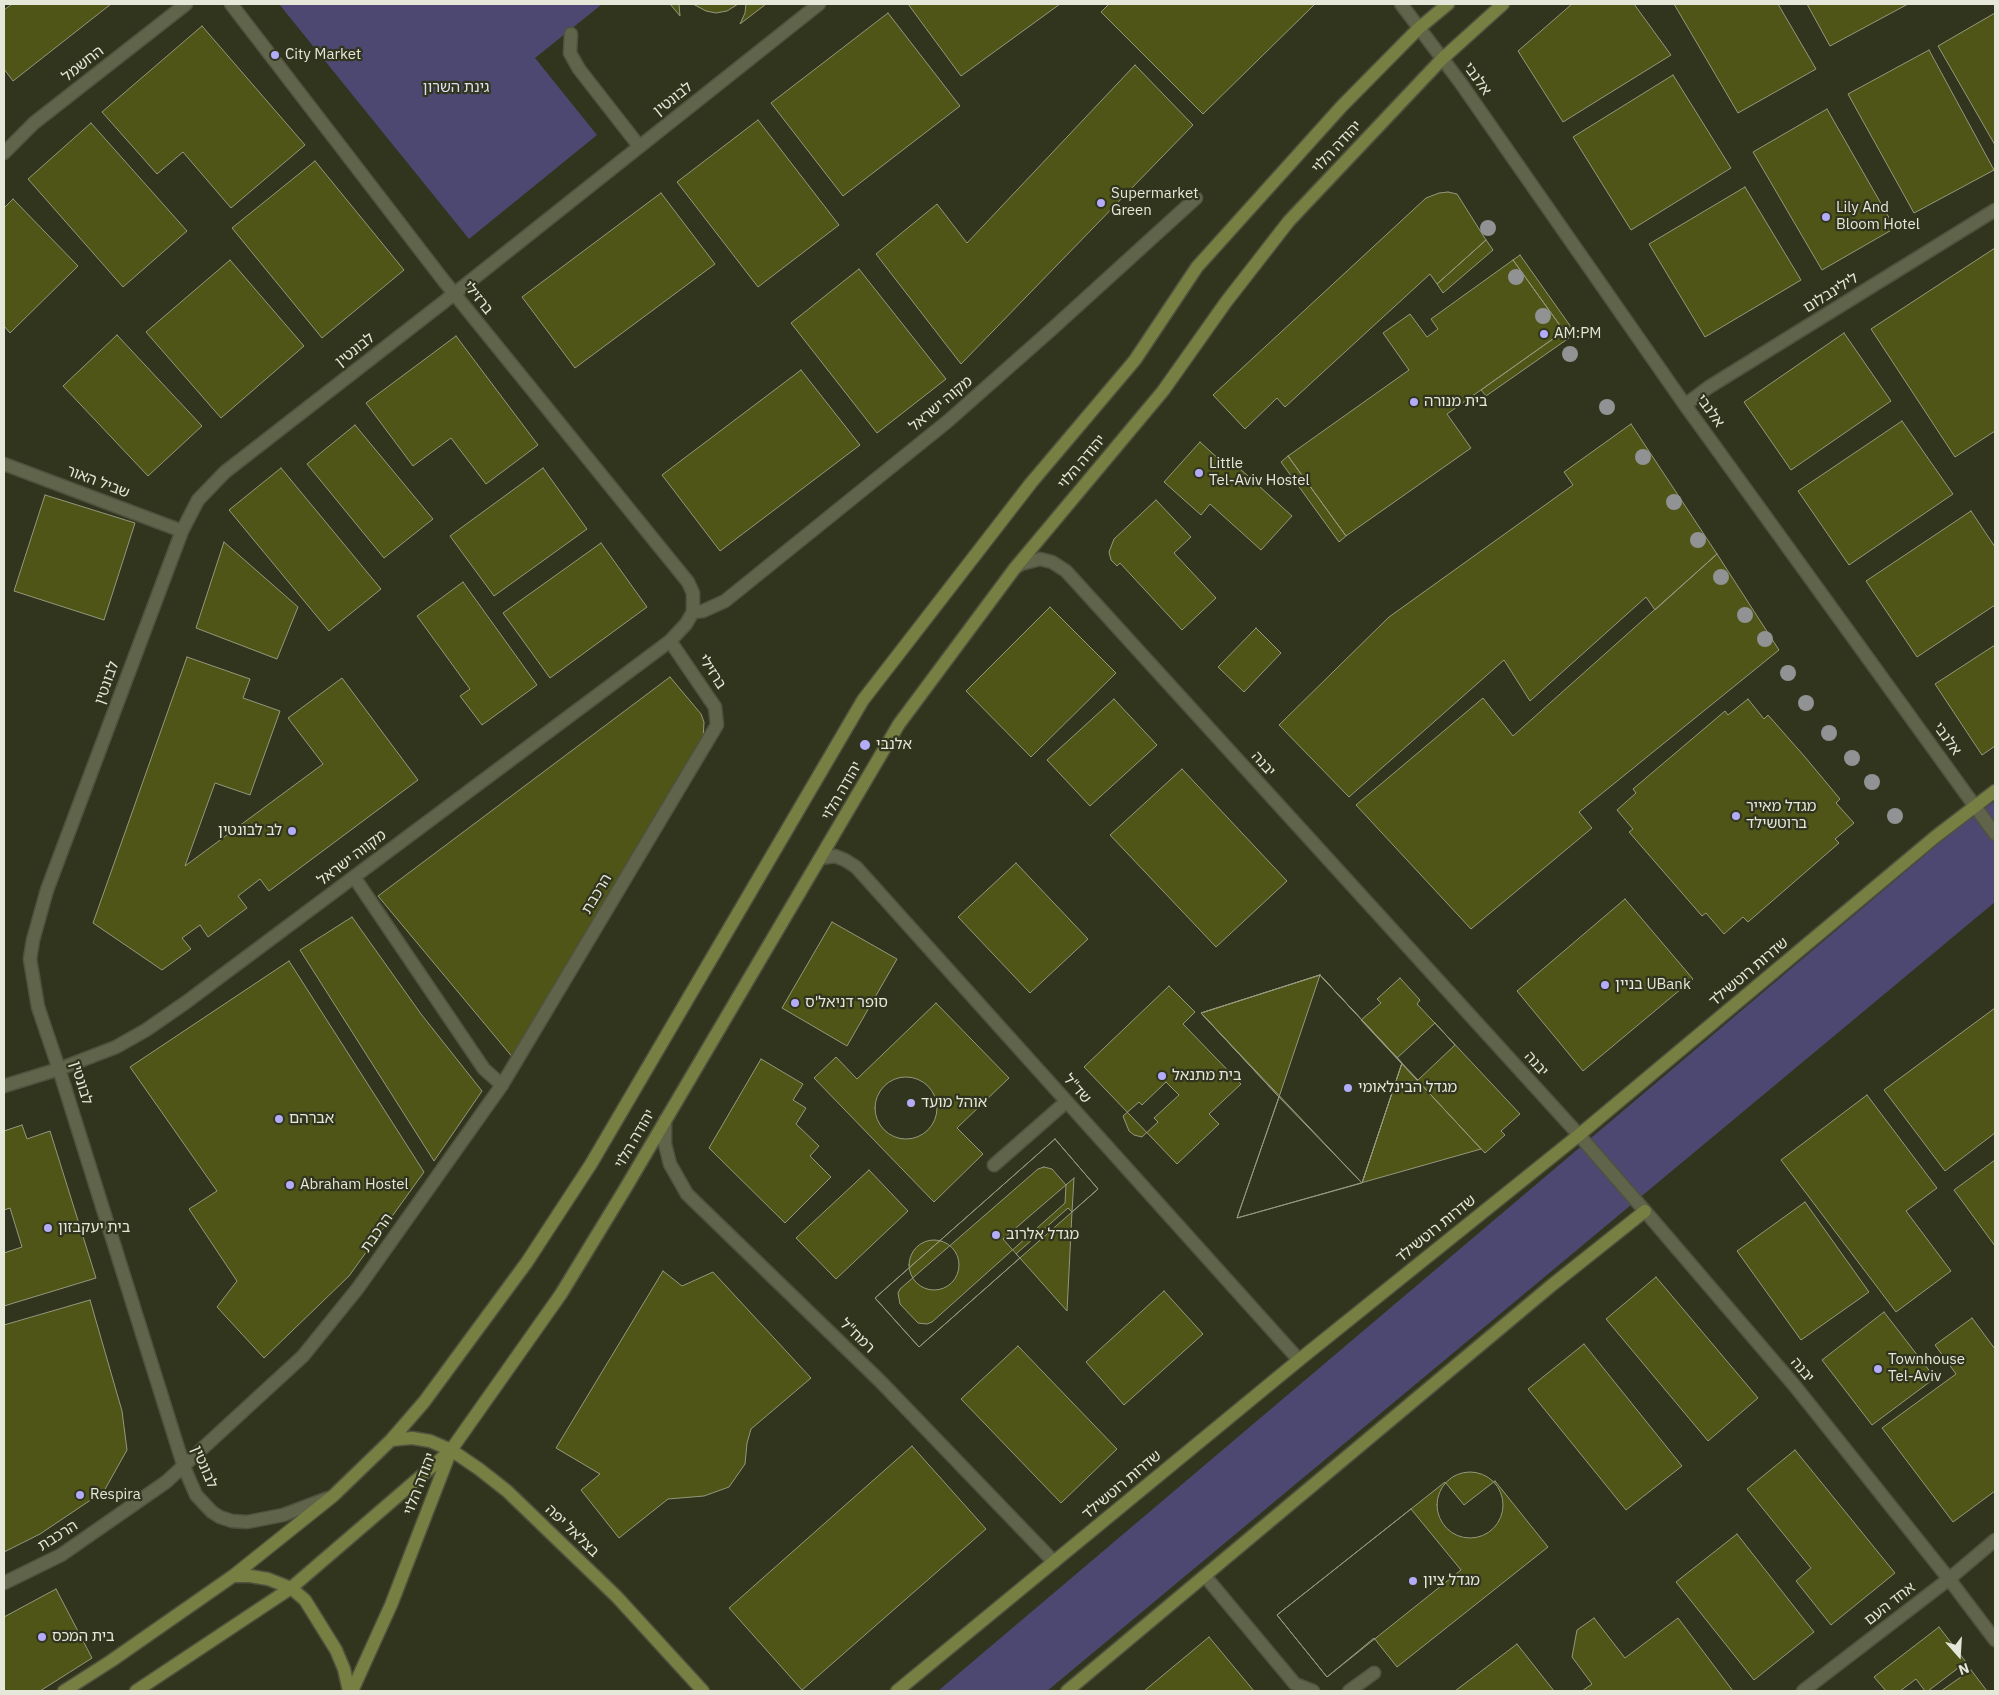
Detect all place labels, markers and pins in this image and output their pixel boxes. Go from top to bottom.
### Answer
place label: City Market [285,46,361,64]
marker: City Market [269,49,281,61]
place label: Supermarket Green [1111,185,1198,220]
marker: Supermarket Green [1095,197,1107,209]
place label: Lily And Bloom Hotel [1836,199,1920,234]
marker: Lily And Bloom Hotel [1820,211,1832,223]
place label: AM:PM [1554,325,1601,343]
marker: AM:PM [1538,328,1550,340]
place label: בית מנורה [1424,393,1488,411]
marker: בית מנורה [1408,396,1420,408]
place label: Little Tel-Aviv Hostel [1209,455,1310,490]
marker: Little Tel-Aviv Hostel [1193,467,1205,479]
place label: אלנבי [876,736,912,754]
marker: אלנבי [858,738,872,752]
place label: מגדל מאייר ברוטשילד [1746,798,1816,833]
marker: מגדל מאייר ברוטשילד [1730,810,1742,822]
place label: לב לבונטין [218,822,282,840]
marker: לב לבונטין [286,825,298,837]
place label: בניין UBank [1615,976,1691,994]
marker: בניין UBank [1599,979,1611,991]
place label: סופר דניאל'ס [805,994,888,1012]
marker: סופר דניאל'ס [789,997,801,1009]
place label: בית מתנאל [1172,1067,1242,1085]
marker: בית מתנאל [1156,1070,1168,1082]
place label: מגדל הבינלאומי [1358,1079,1457,1097]
marker: מגדל הבינלאומי [1342,1082,1354,1094]
place label: אוהל מועד [921,1094,987,1112]
marker: אוהל מועד [905,1097,917,1109]
place label: אברהם [289,1110,334,1128]
marker: אברהם [273,1113,285,1125]
place label: Abraham Hostel [300,1176,409,1194]
marker: Abraham Hostel [284,1179,296,1191]
place label: בית יעקבזון [58,1219,130,1237]
marker: בית יעקבזון [42,1222,54,1234]
place label: מגדל אלרוב [1006,1226,1079,1244]
marker: מגדל אלרוב [990,1229,1002,1241]
place label: Townhouse Tel-Aviv [1888,1351,1965,1386]
marker: Townhouse Tel-Aviv [1872,1363,1884,1375]
place label: Respira [90,1486,141,1504]
marker: Respira [74,1489,86,1501]
place label: מגדל ציון [1423,1572,1480,1590]
marker: מגדל ציון [1407,1575,1419,1587]
place label: בית המכס [52,1628,115,1646]
marker: בית המכס [36,1631,48,1643]

